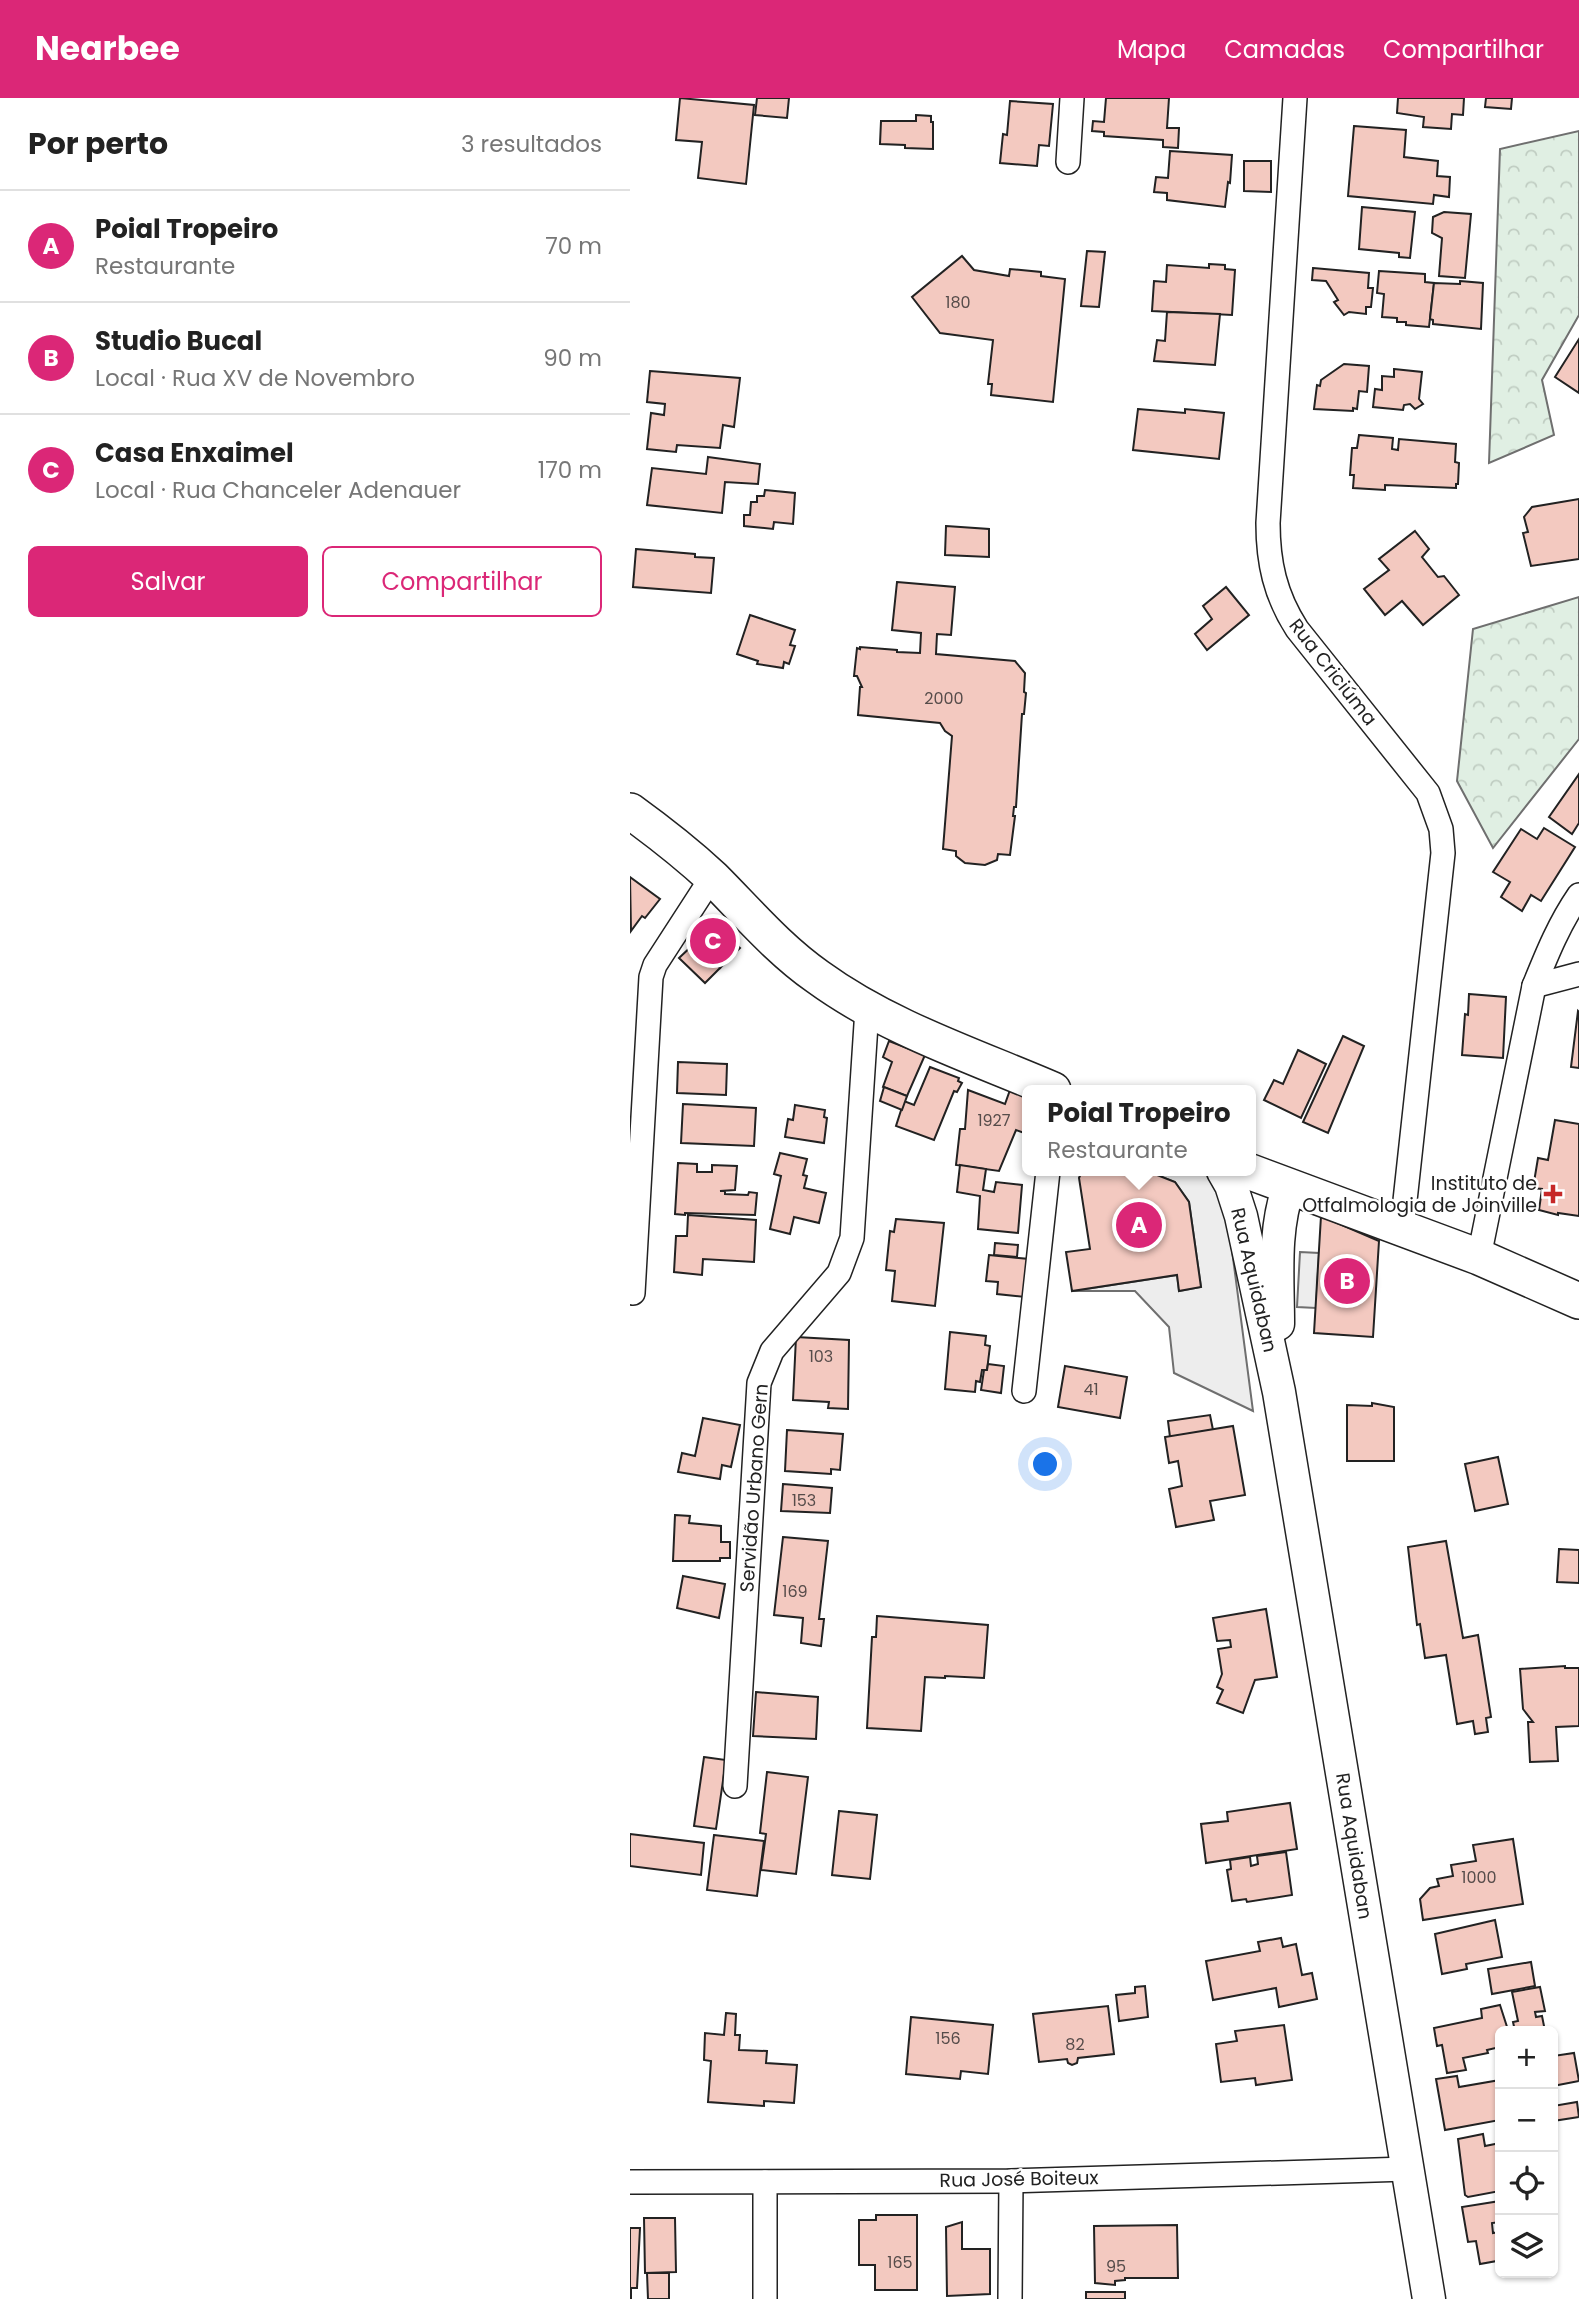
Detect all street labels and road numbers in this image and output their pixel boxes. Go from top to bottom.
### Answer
street label: Rua Criciúma [1283,613,1383,731]
street label: Rua Aquidaban [1224,1205,1284,1355]
street label: Servidão Urbano Gern [733,1383,775,1593]
street label: Rua Aquidaban [1329,1771,1379,1921]
street label: Rua José Boiteux [939,2164,1099,2194]

